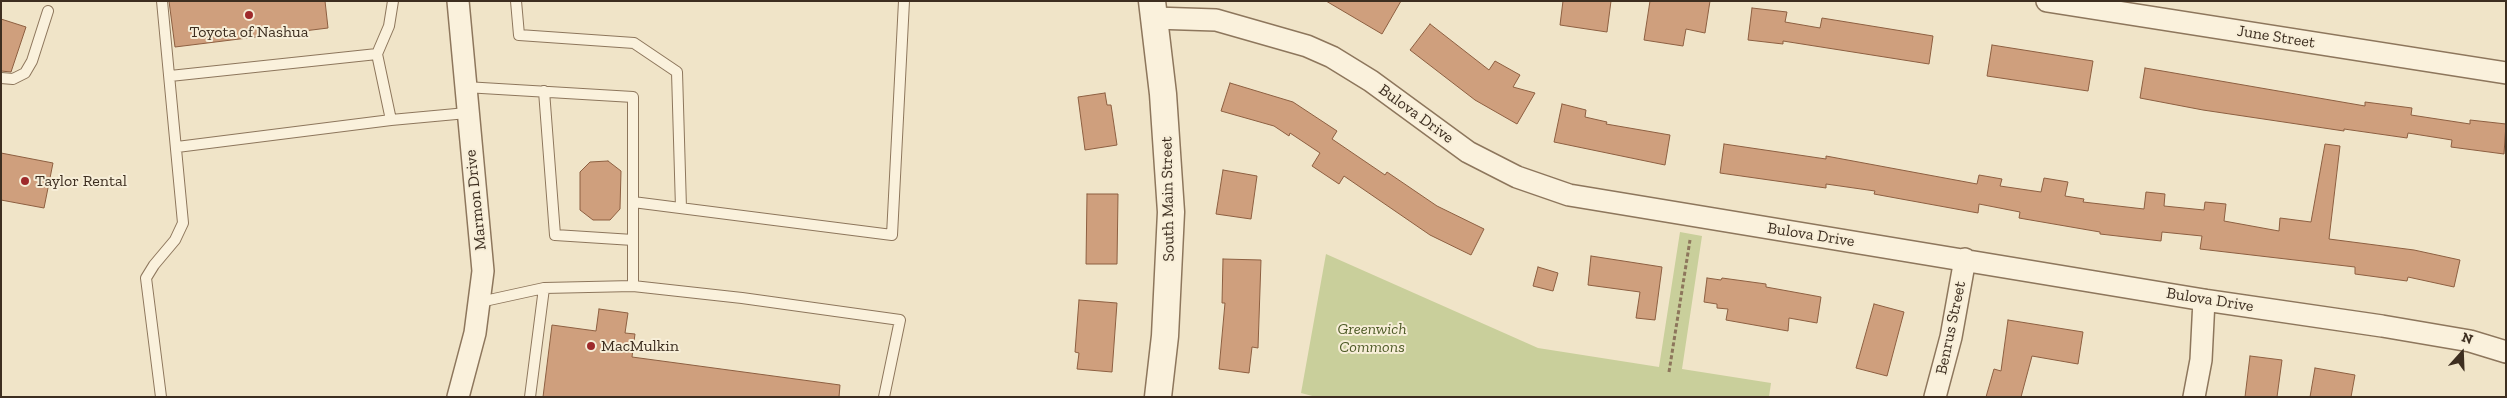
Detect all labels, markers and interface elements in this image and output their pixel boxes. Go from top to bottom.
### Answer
marker: Toyota of Nashua [243,9,255,21]
street label: June Street [2236,21,2316,53]
place label: Toyota of Nashua [189,22,309,42]
street label: Bulova Drive [1375,80,1457,148]
street label: South Main Street [1157,136,1179,262]
street label: Marmon Drive [461,149,491,251]
place label: Taylor Rental [35,171,127,191]
marker: Taylor Rental [19,175,31,187]
street label: Bulova Drive [1766,219,1856,251]
street label: Benrus Street [1932,280,1970,376]
street label: Bulova Drive [2165,284,2255,316]
park label: Greenwich Commons [1338,319,1406,357]
north arrow [2437,328,2487,378]
text: N [2459,329,2475,348]
place label: MacMulkin [601,336,679,356]
marker: MacMulkin [585,340,597,352]

